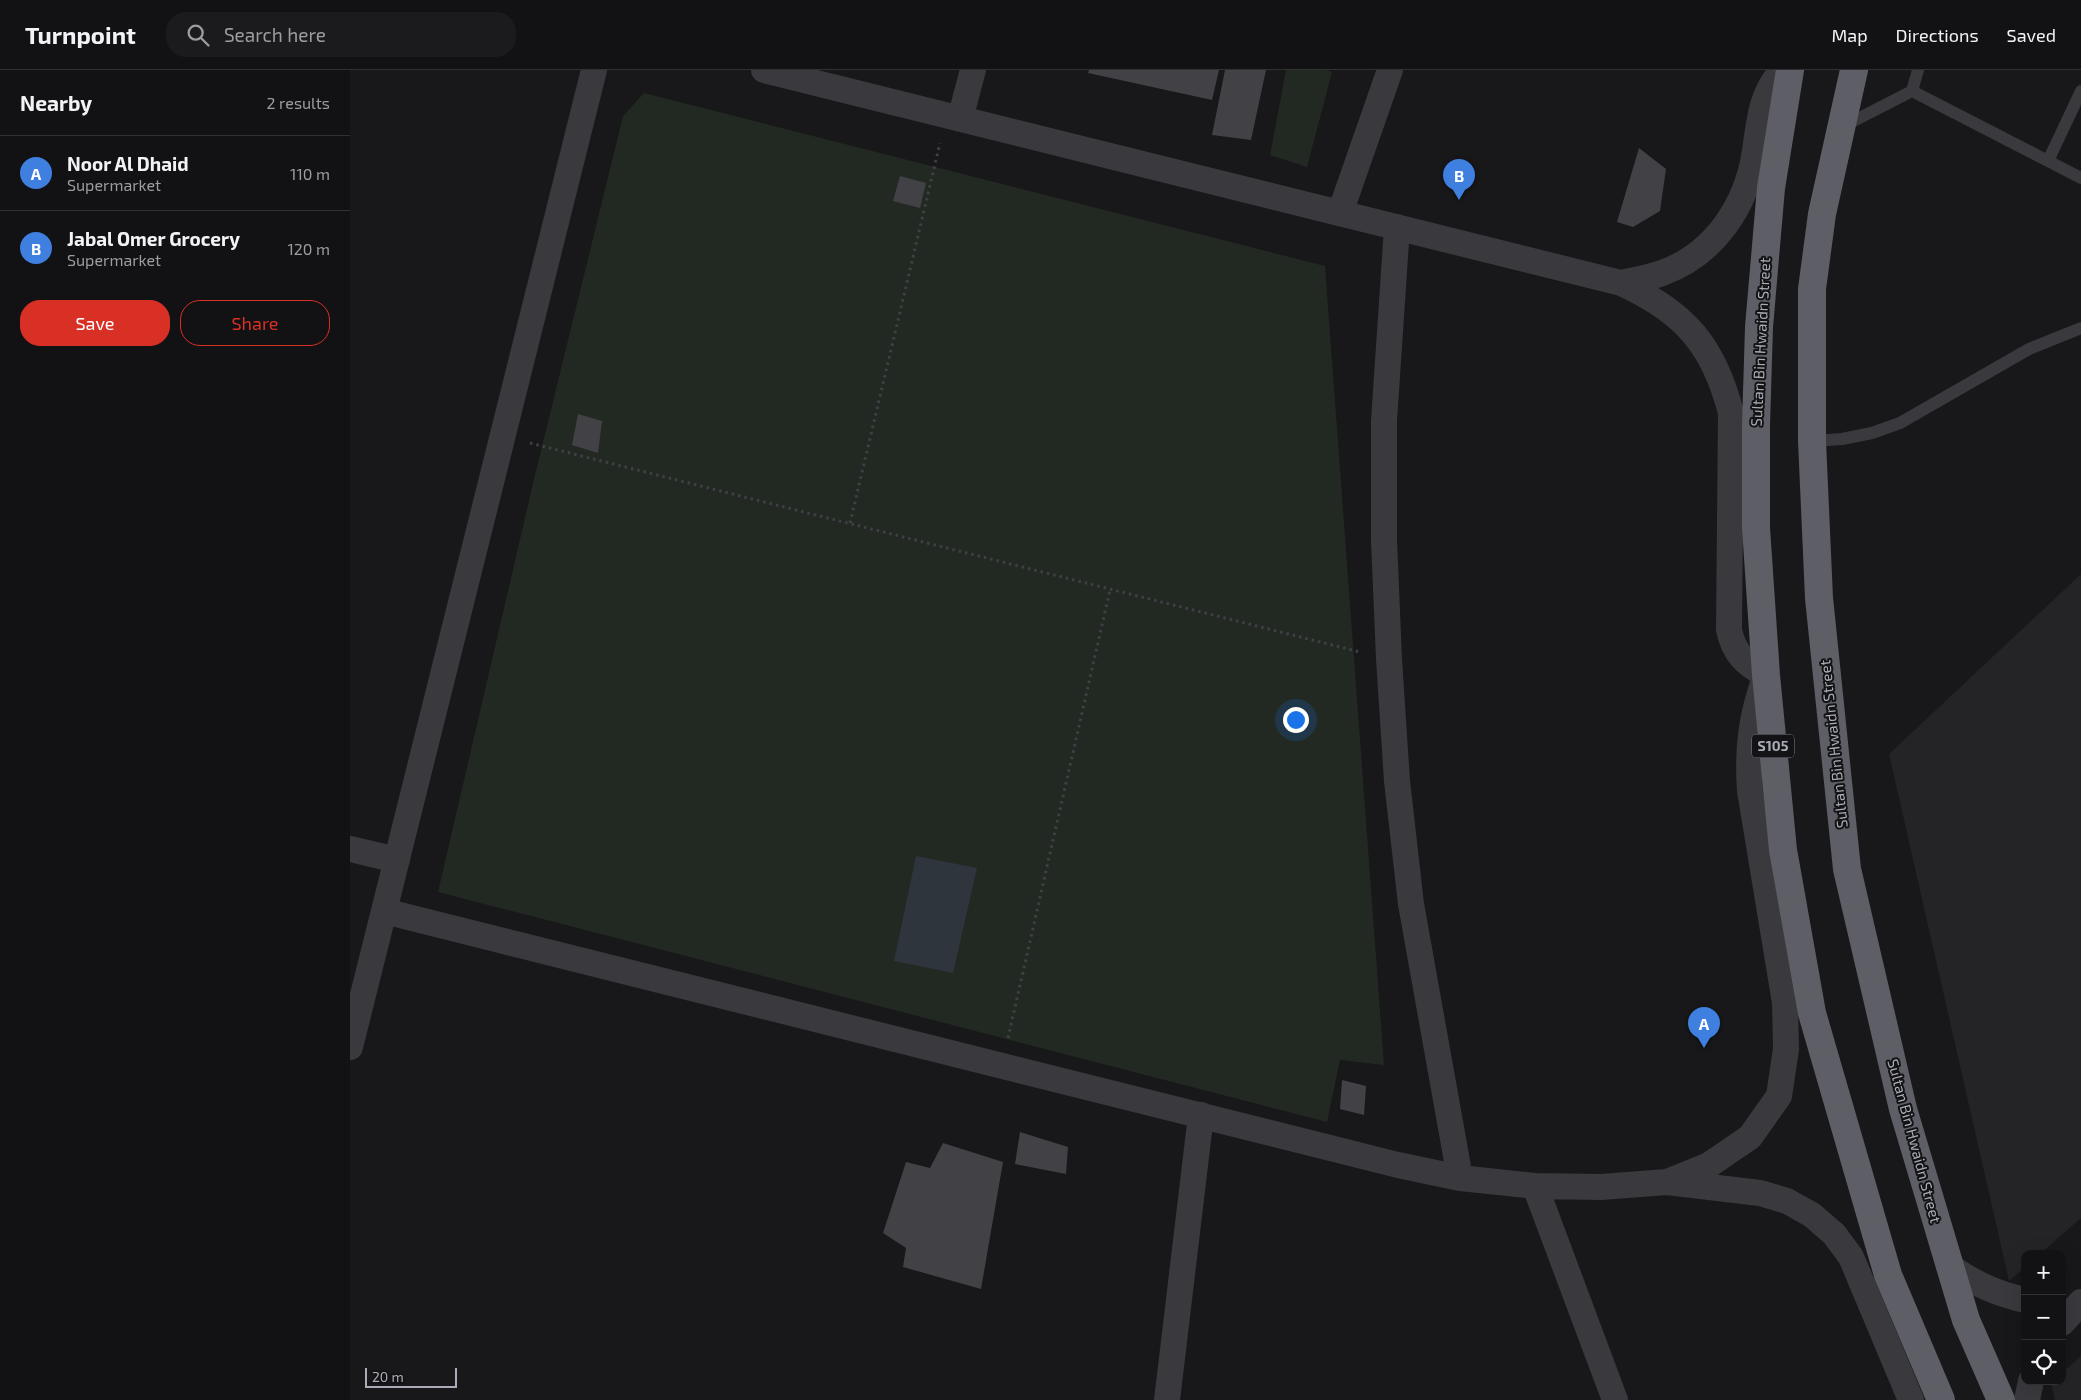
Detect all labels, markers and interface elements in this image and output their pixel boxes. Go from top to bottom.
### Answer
search box [166,12,516,57]
text: Turnpoint [25,20,136,49]
icon: search [184,21,212,49]
text: Search here [224,23,326,46]
text: Map [1831,24,1868,46]
text: Directions [1896,24,1979,46]
text: Saved [2007,24,2056,46]
text: Nearby [20,90,92,115]
text: 2 results [267,93,330,112]
text: Noor Al Dhaid [67,152,189,175]
pin: B [1443,159,1475,200]
text: A [31,164,41,183]
text: 110 m [290,164,330,183]
text: Supermarket [67,175,161,194]
text: Jabal Omer Grocery [67,227,240,250]
text: B [31,239,41,258]
text: 120 m [287,239,330,258]
text: Supermarket [67,250,161,269]
street label: Sultan Bin Hwaidn Street [1747,257,1773,427]
button: Save [20,300,170,346]
button: Share [180,300,330,346]
street label: Sultan Bin Hwaidn Street [1815,659,1851,829]
your location [1283,707,1309,733]
road number: S105 [1752,734,1794,758]
pin: A [1688,1007,1720,1048]
street label: Sultan Bin Hwaidn Street [1884,1057,1946,1225]
map controls [2021,1250,2066,1385]
button: + [2021,1250,2066,1295]
button: − [2021,1295,2066,1340]
button: locate [2021,1340,2066,1385]
scale bar [365,1365,458,1388]
text: 20 m [372,1368,404,1385]

